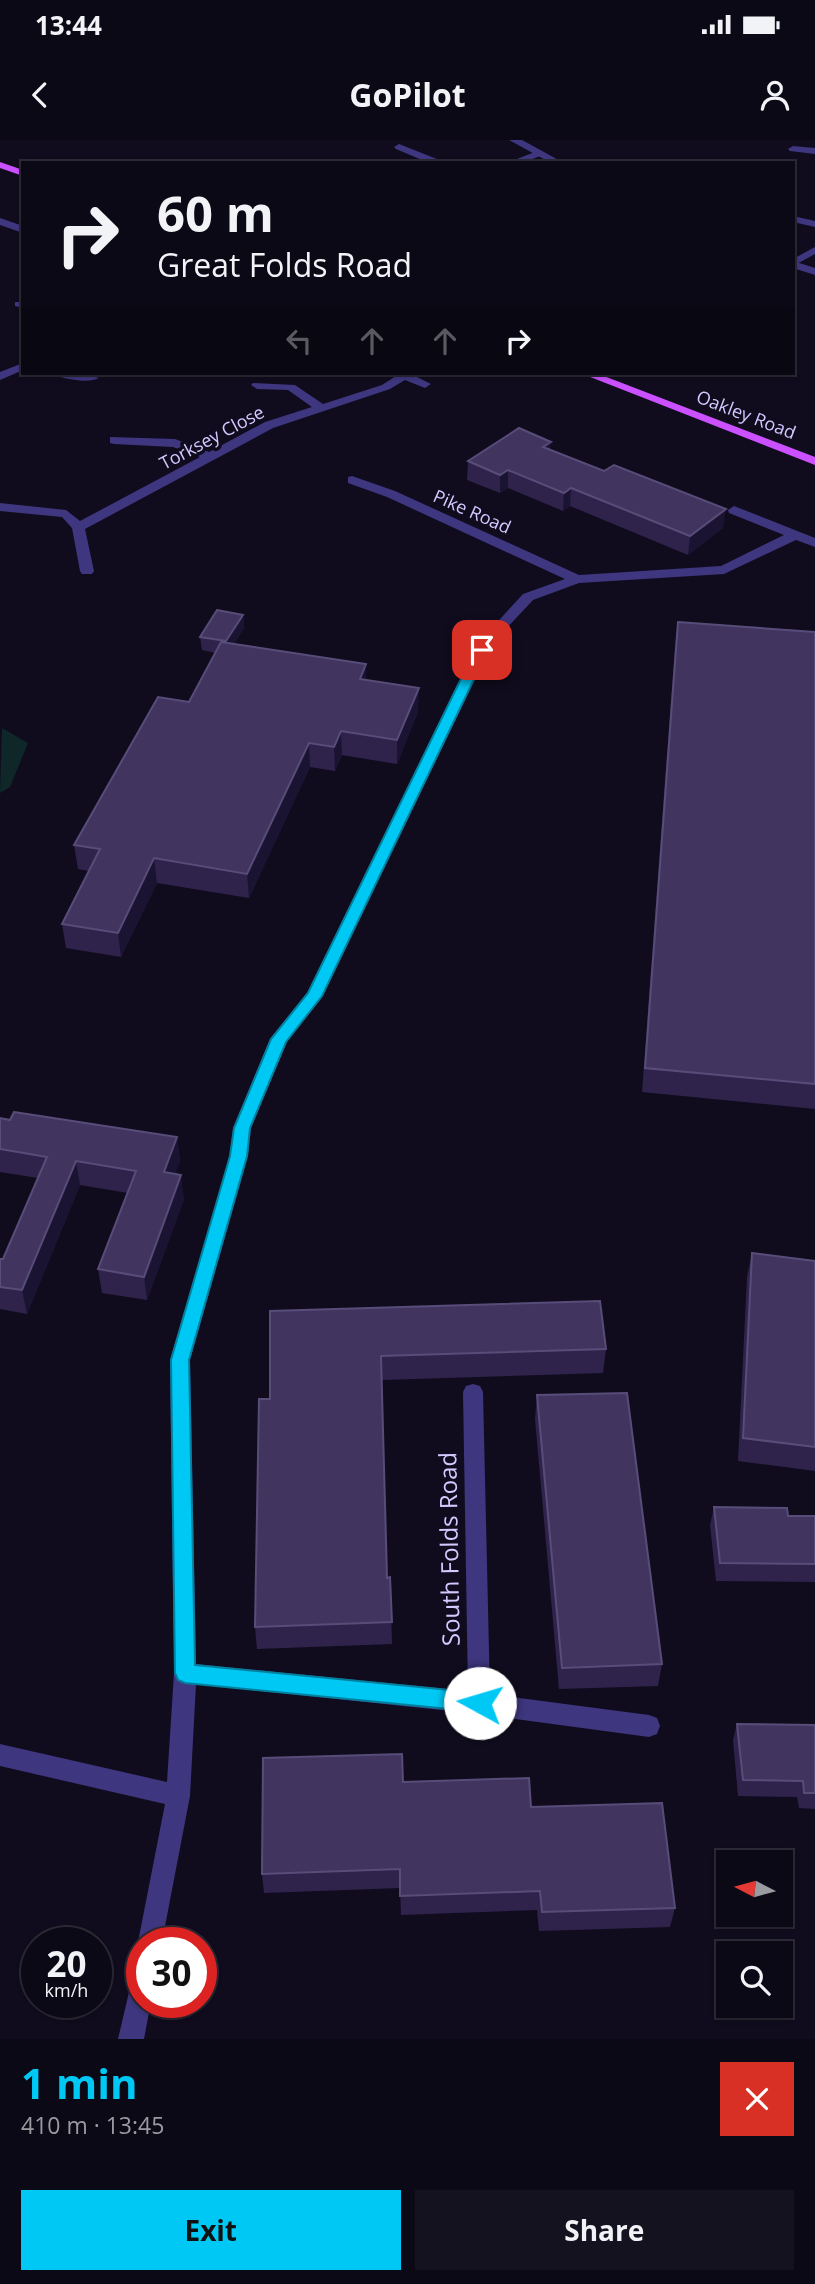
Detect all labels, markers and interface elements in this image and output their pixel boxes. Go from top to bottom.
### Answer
text: 13:44 [35,7,102,43]
text: GoPilot [349,73,466,116]
icon: back [21,76,59,114]
icon: person [756,76,794,114]
text: 60 m [157,180,274,246]
icon: right [42,189,133,280]
text: Great Folds Road [157,243,412,286]
icon: left [280,322,318,360]
icon: ahead [353,322,391,360]
icon: ahead [426,322,464,360]
icon: right [499,322,537,360]
street label: Oakley Road [693,384,800,444]
street label: Torksey Close [155,399,268,475]
street label: Pike Road [430,483,515,539]
pin [452,620,512,680]
icon: arrive [463,631,501,669]
street label: South Folds Road [430,1452,467,1646]
position arrow [443,1666,517,1740]
north arrow [716,1850,793,1927]
map controls [716,1850,793,2018]
speed limit sign: 30 [126,1927,217,2018]
text: 20 [46,1940,87,1987]
button: search [716,1941,793,2018]
text: km/h [45,1978,88,2002]
text: 1 min [21,2054,138,2111]
button: close [720,2062,794,2136]
text: 410 m · 13:45 [21,2109,164,2141]
button: Exit [21,2190,401,2270]
button: Share [415,2190,794,2270]

